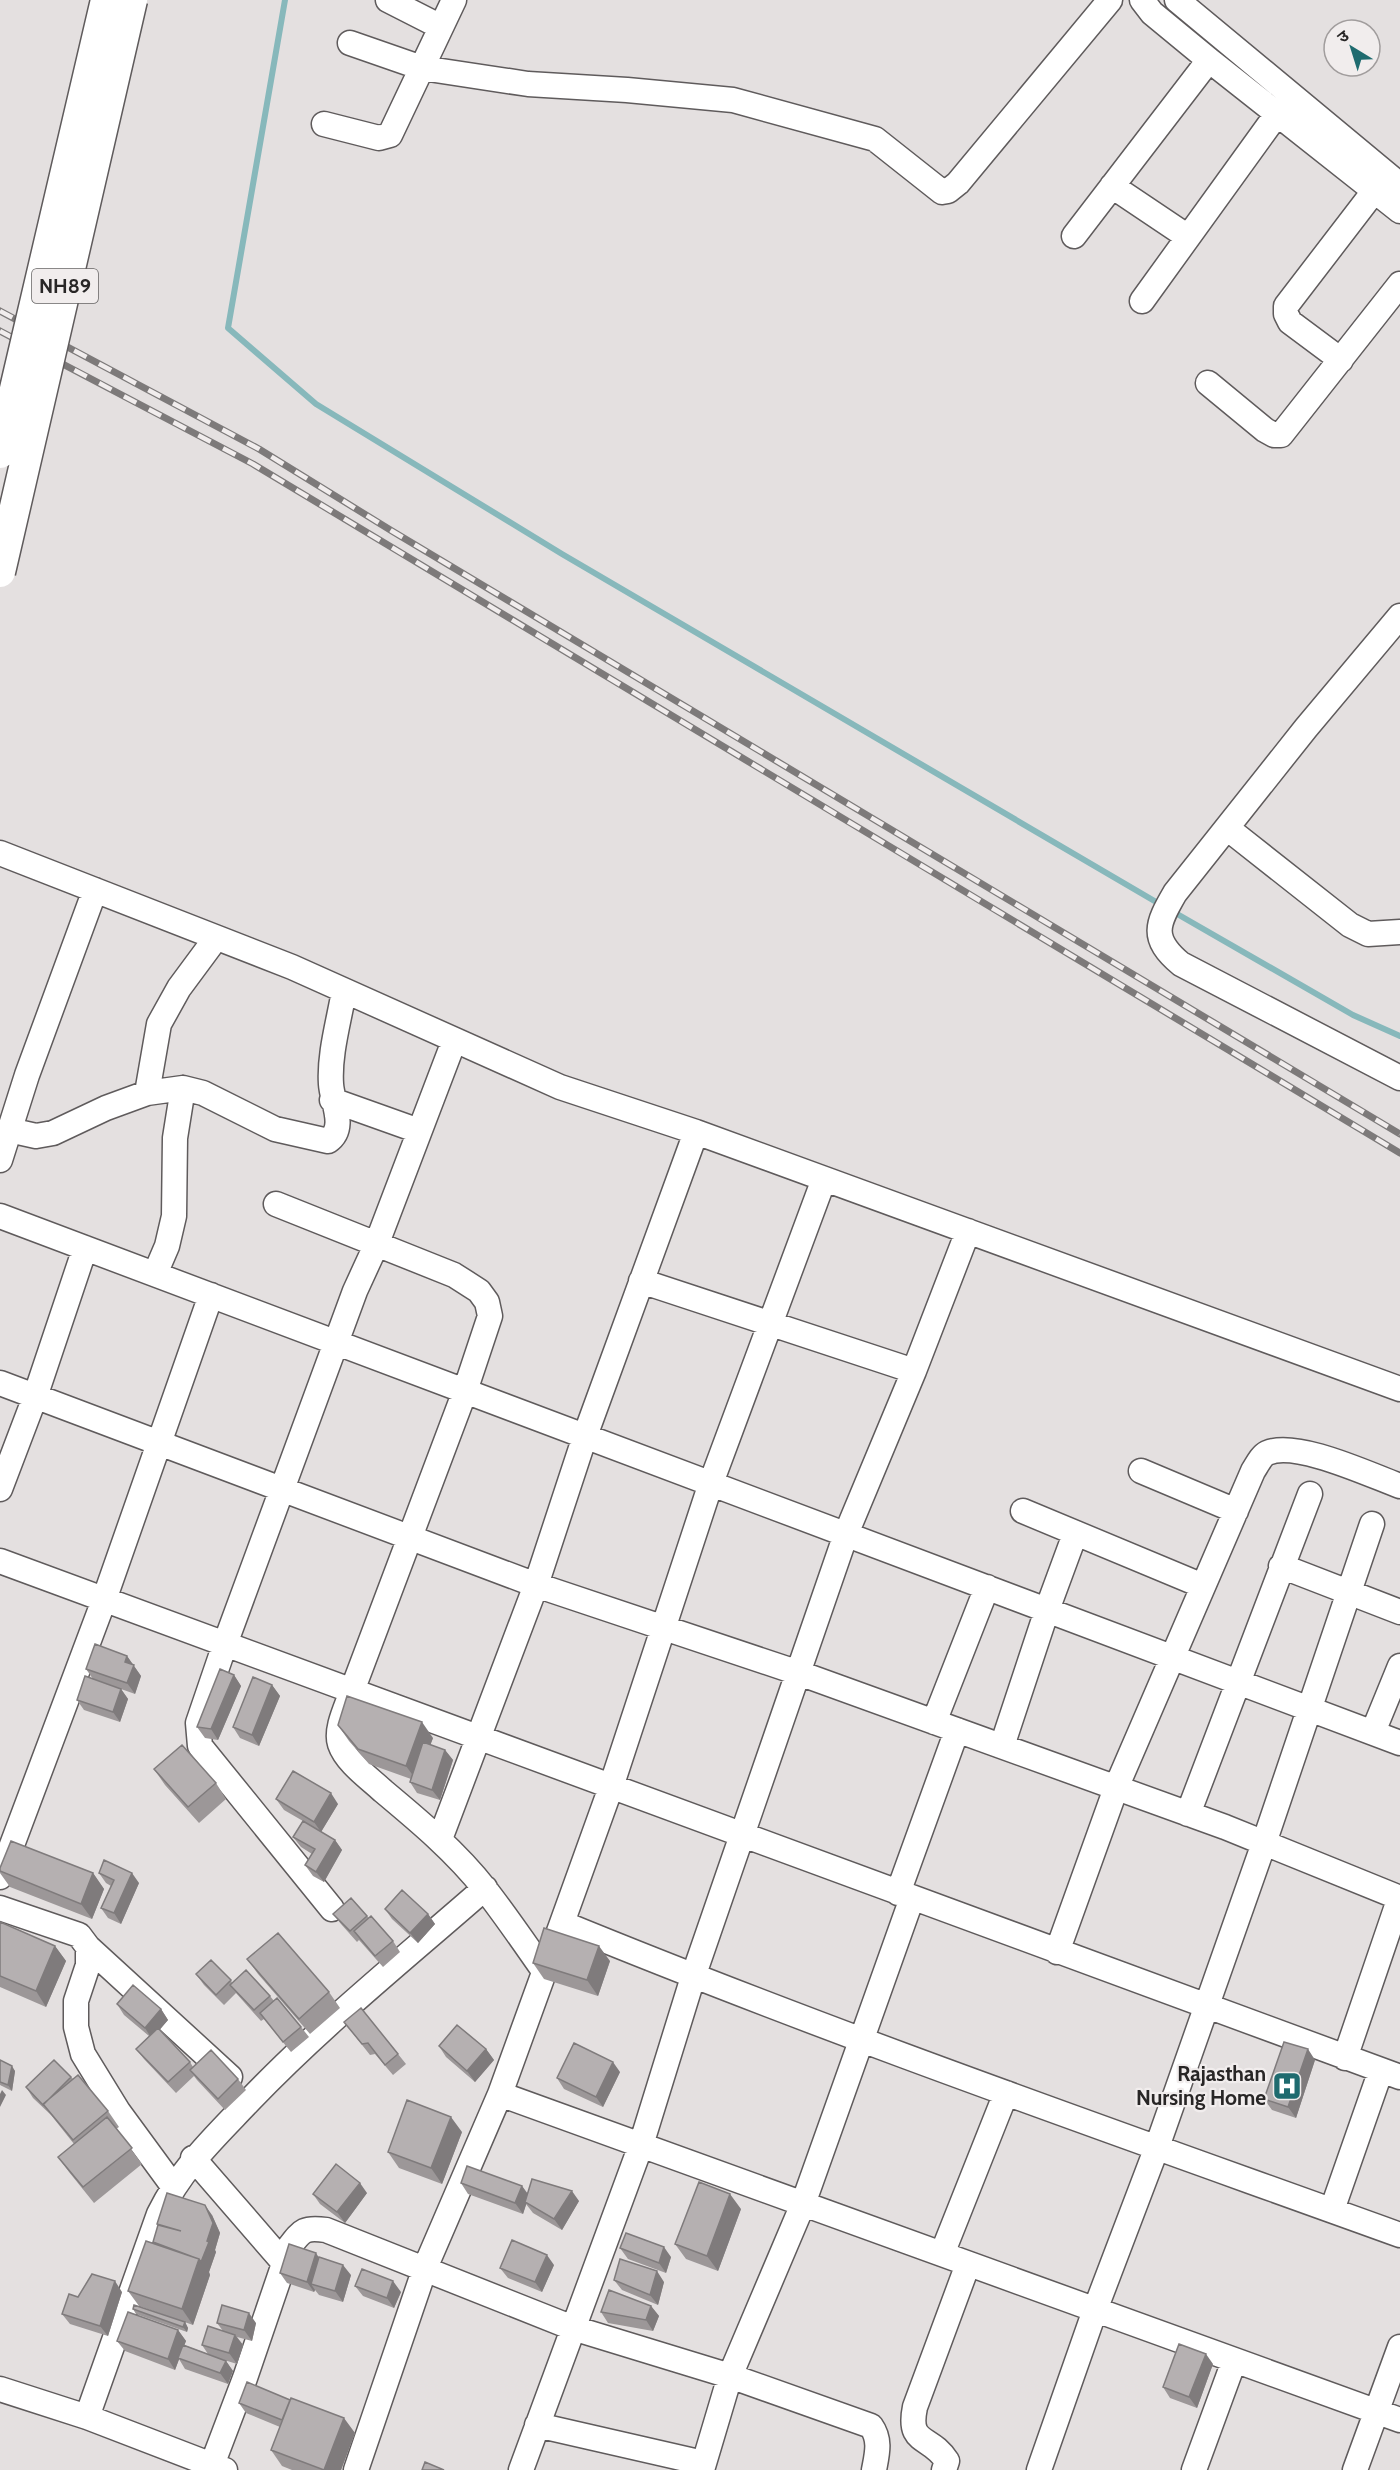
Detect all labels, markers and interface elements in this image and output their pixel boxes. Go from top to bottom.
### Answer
north arrow [1322,18,1382,78]
text: उ [1334,26,1353,47]
road number: NH89 [32,269,98,303]
place label: Rajasthan Nursing Home [1136,2061,1266,2110]
hospital icon: Rajasthan Nursing Home [1271,2070,1303,2102]

